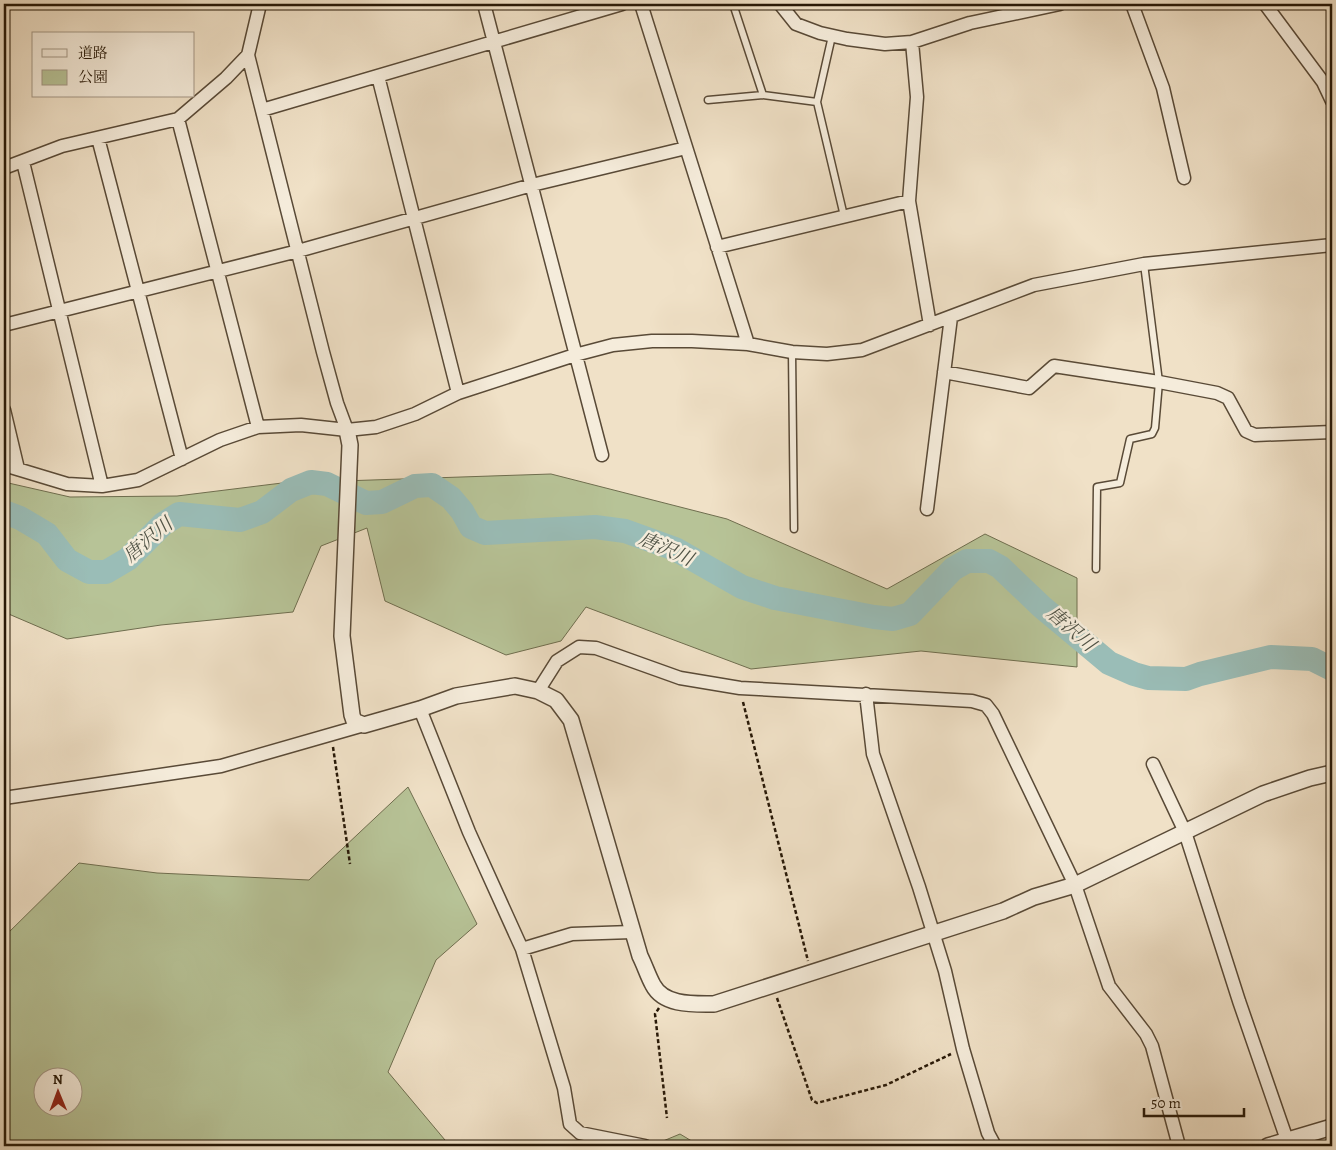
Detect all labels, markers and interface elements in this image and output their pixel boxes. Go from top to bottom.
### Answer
legend [32,32,195,98]
text: 道路 [78,43,108,63]
text: 公園 [78,67,108,87]
water label: 唐沢川 [118,510,180,568]
water label: 唐沢川 [635,526,699,573]
water label: 唐沢川 [1041,600,1103,659]
north arrow [32,1068,82,1118]
text: N [53,1070,63,1089]
scale bar [1144,1085,1244,1117]
text: 50 m [1151,1093,1181,1113]

